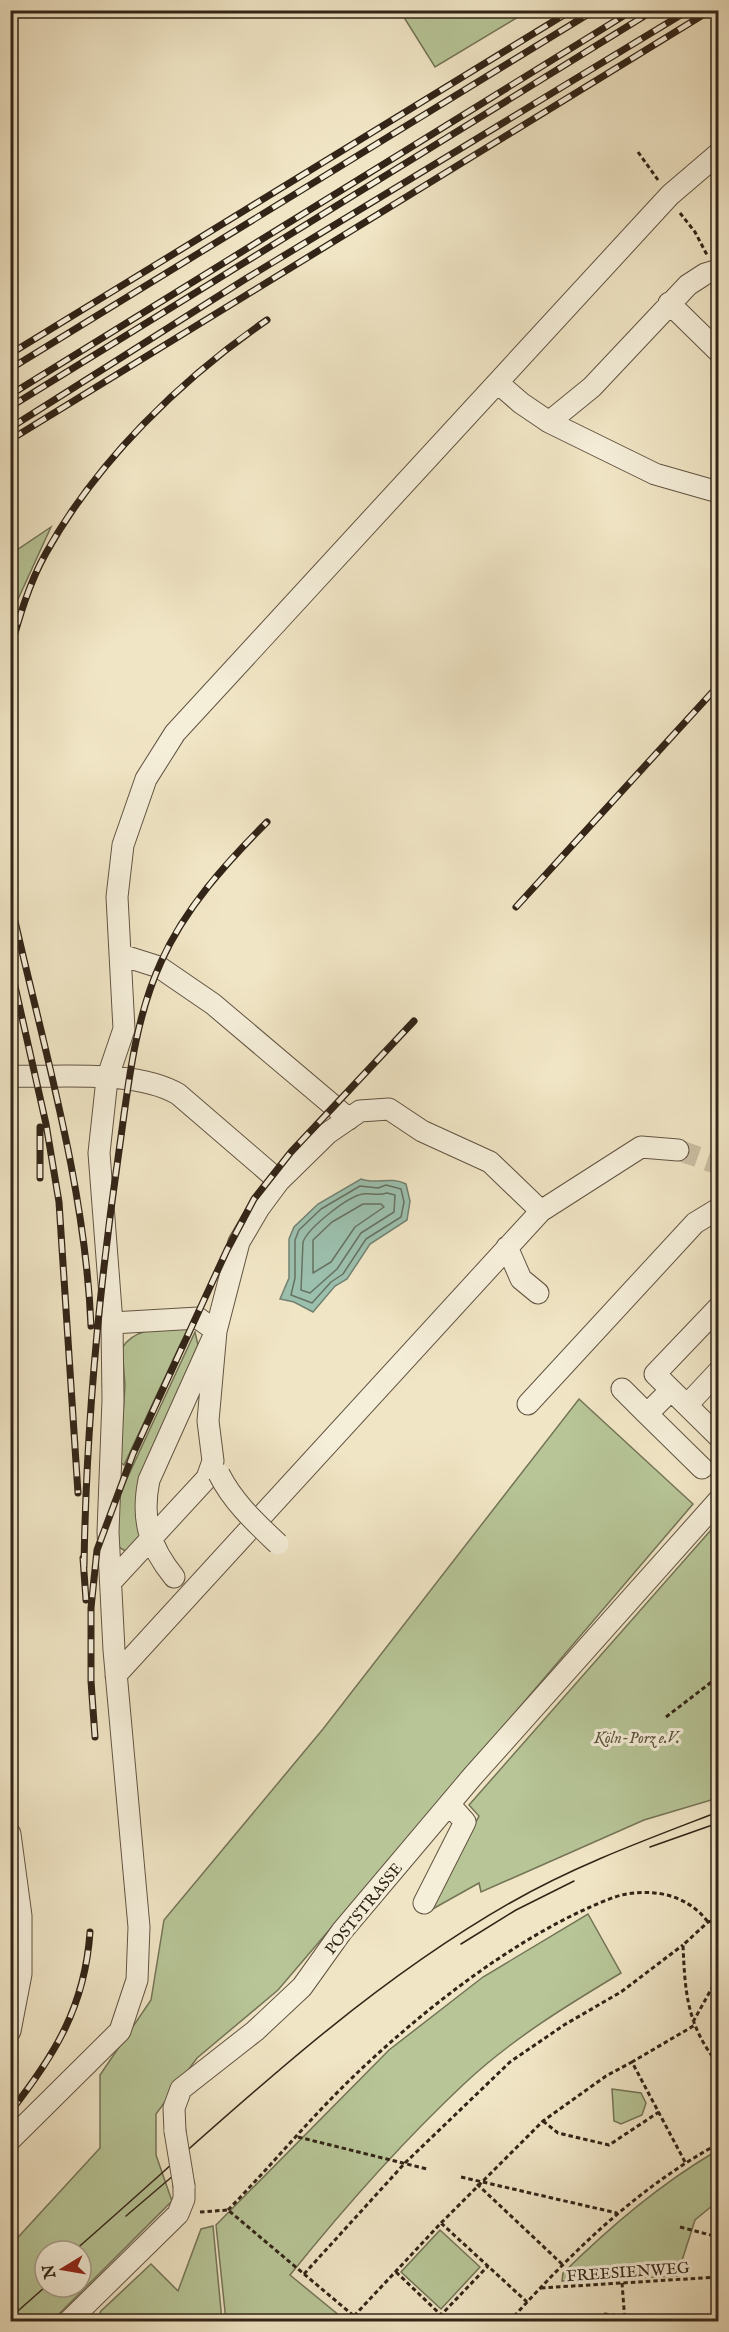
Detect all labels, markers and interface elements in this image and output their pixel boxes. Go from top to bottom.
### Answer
park label: Köln-Porz e.V. [593,1729,681,1749]
street label: POSTSTRASSE [321,1859,408,1959]
north arrow [33,2239,93,2299]
street label: FREESIENWEG [566,2259,691,2287]
text: N [39,2263,62,2281]

